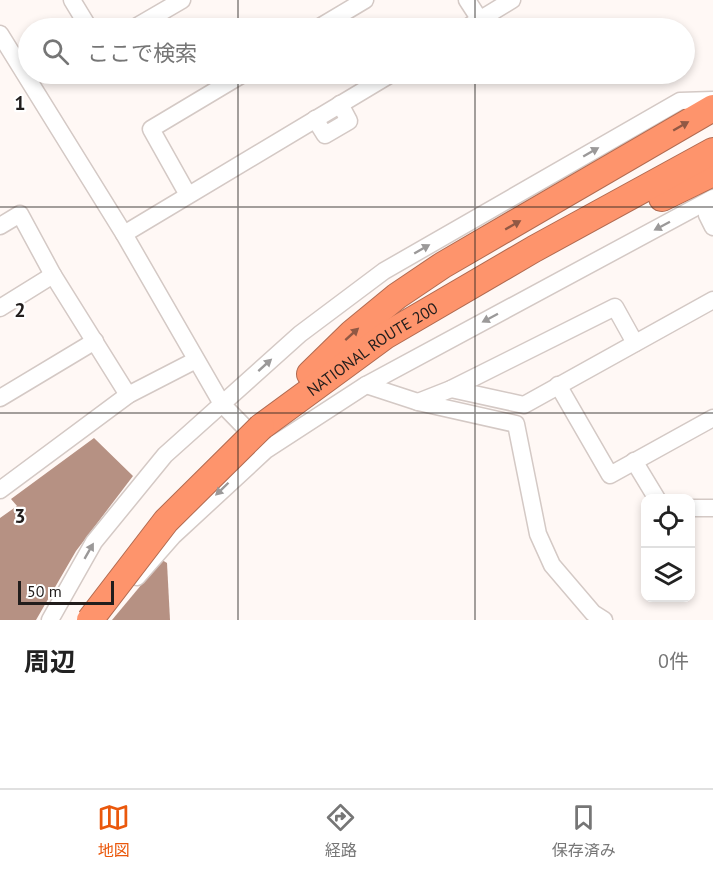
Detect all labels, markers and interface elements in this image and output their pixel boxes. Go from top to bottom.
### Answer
search box [18,18,695,84]
icon: search [39,35,72,68]
text: ここで検索 [87,39,197,67]
text: 1 [14,90,26,116]
one-way arrow [673,121,689,132]
one-way arrow [583,147,600,157]
one-way arrow [504,220,521,230]
one-way arrow [653,221,670,231]
one-way arrow [414,244,431,254]
text: 2 [14,297,26,323]
street label: NATIONAL ROUTE 200 [303,297,441,400]
one-way arrow [481,313,498,323]
one-way arrow [344,327,359,341]
one-way arrow [258,358,273,372]
one-way arrow [216,481,230,495]
map controls [641,494,695,602]
button: locate [641,494,695,548]
text: 3 [14,503,26,529]
one-way arrow [84,542,94,559]
button: layers [641,548,695,602]
scale bar [18,578,114,606]
text: 50 m [27,581,62,601]
text: 周辺 [24,645,76,678]
text: 0件 [658,648,689,674]
tab: 地図 [97,801,130,861]
tab: 経路 [324,801,357,861]
tab: 保存済み [552,801,616,861]

